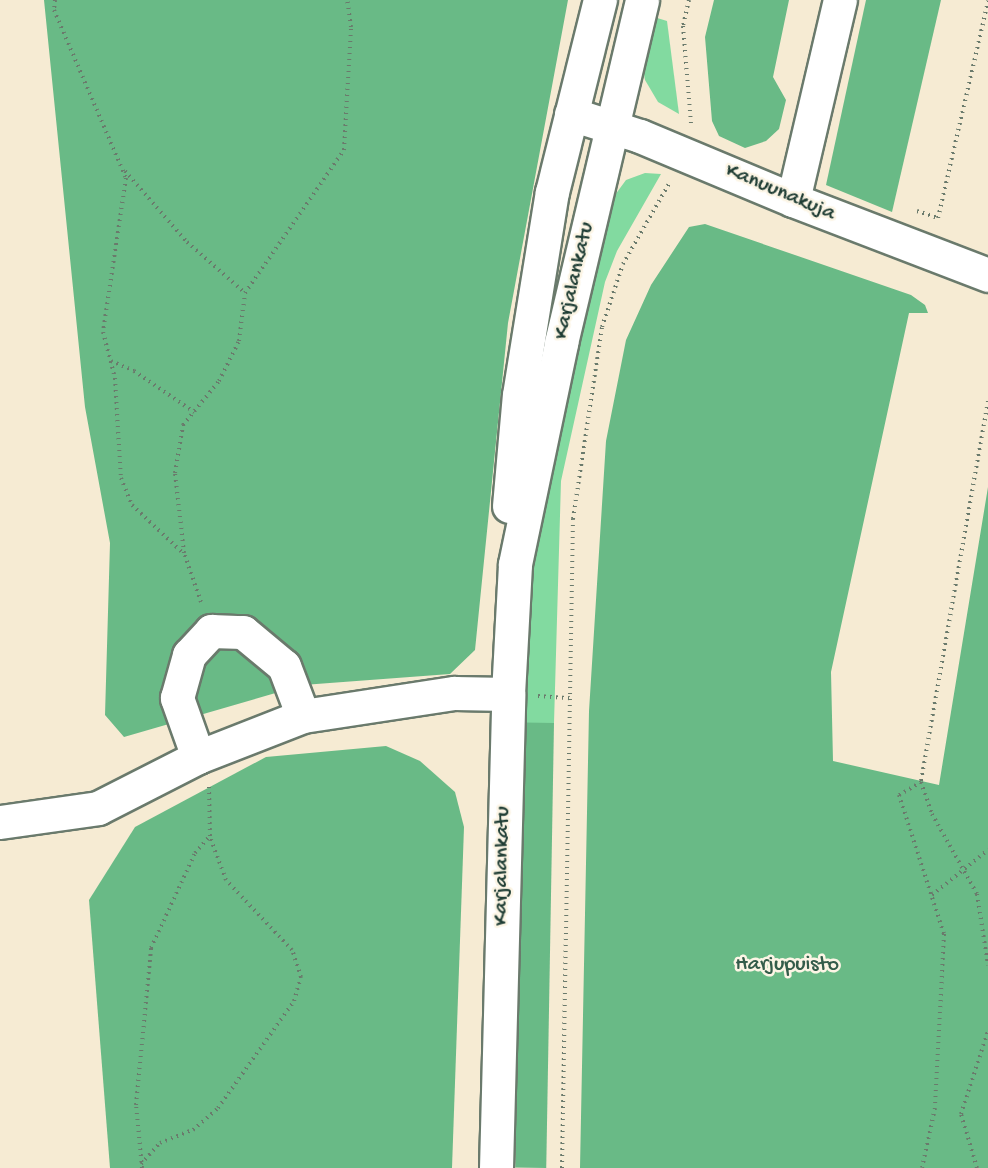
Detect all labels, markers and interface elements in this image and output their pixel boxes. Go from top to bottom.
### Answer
street label: Kanuunakuja [721,158,839,228]
street label: Karjalankatu [549,220,601,342]
street label: Karjalankatu [489,806,517,926]
park label: Harjupuisto [735,953,839,979]

